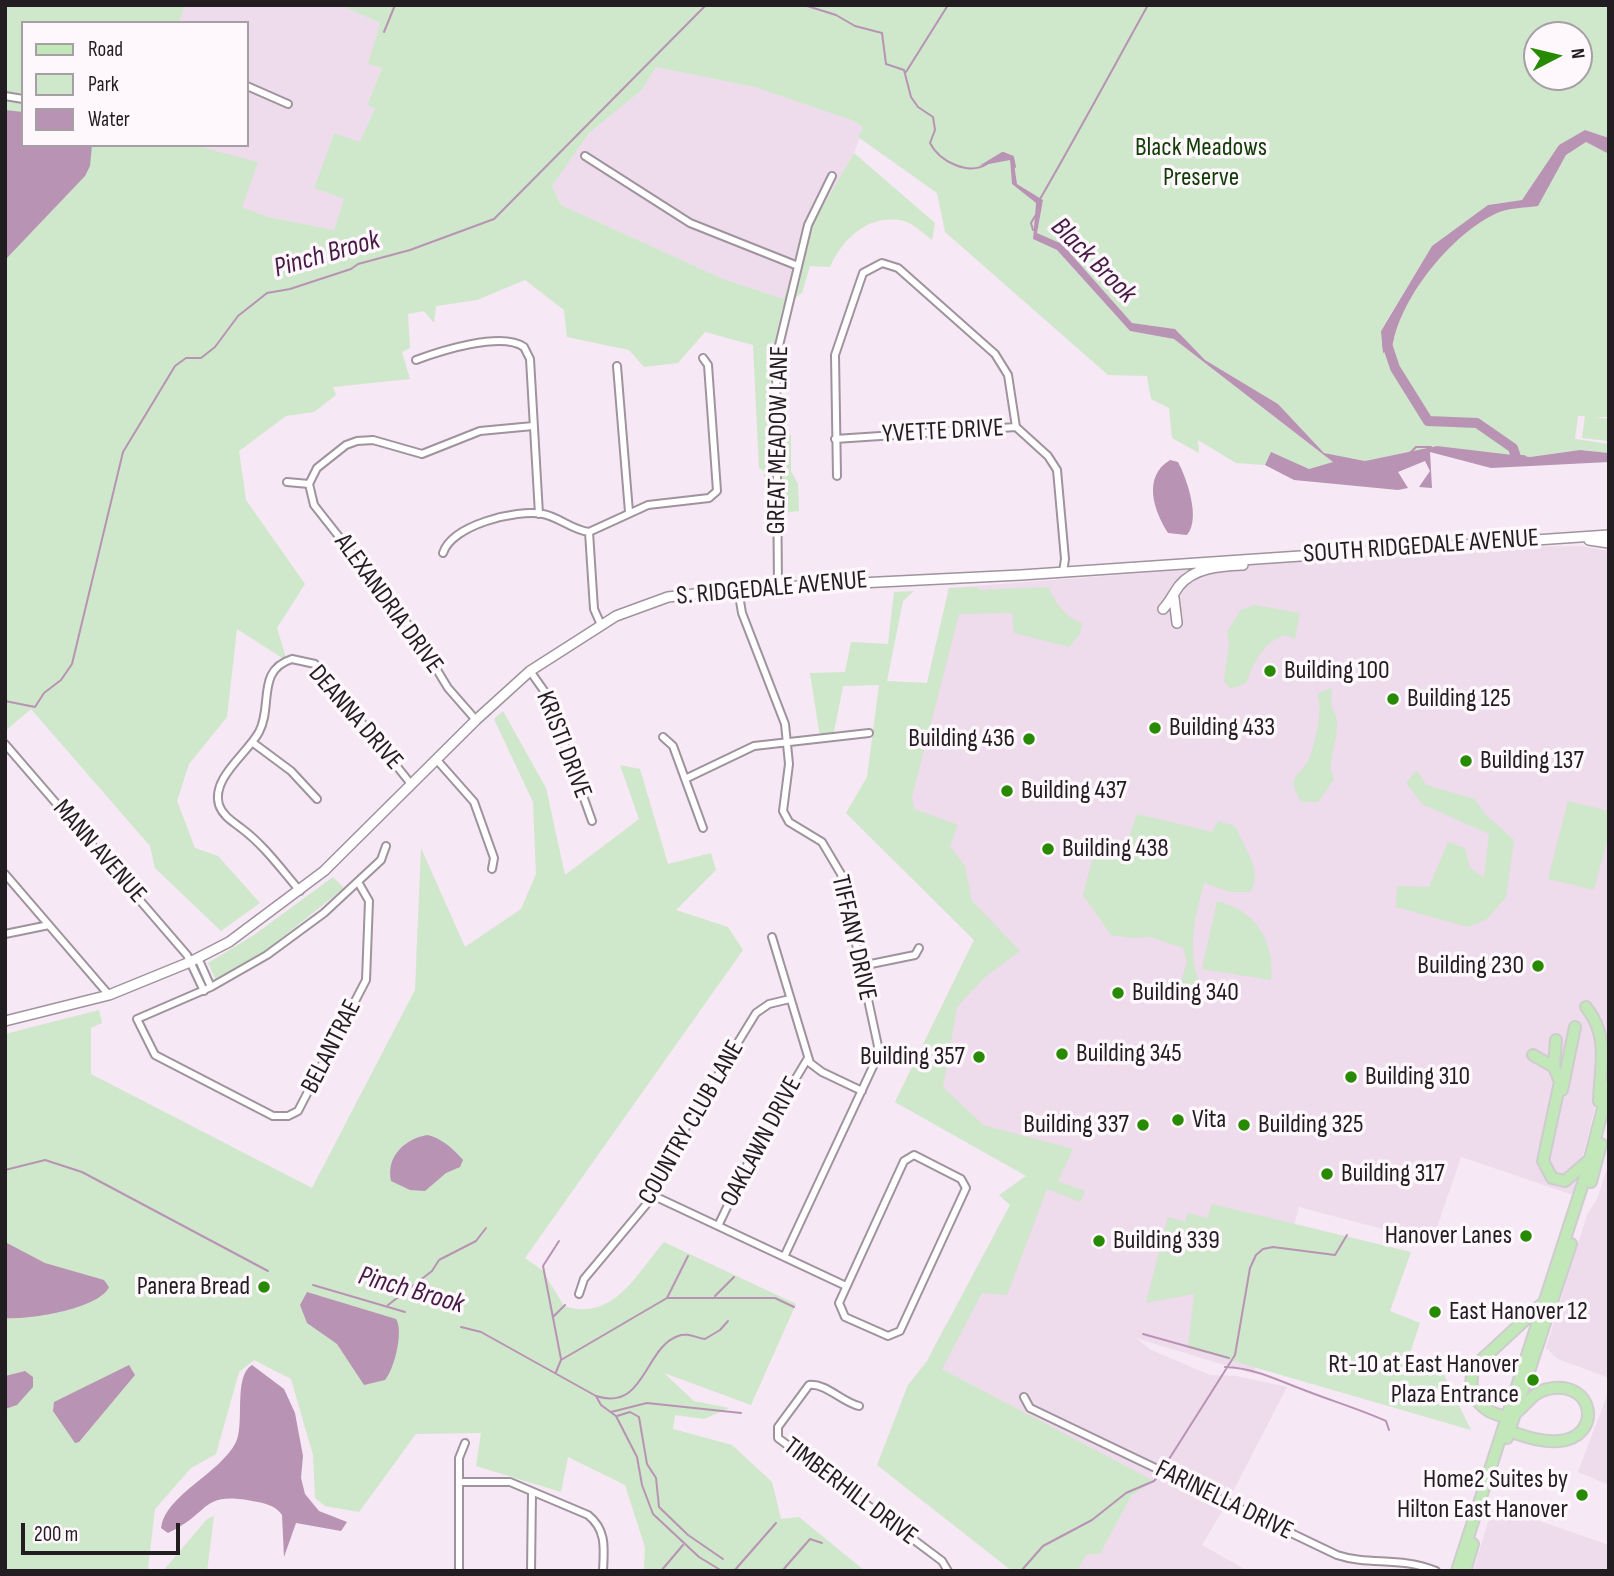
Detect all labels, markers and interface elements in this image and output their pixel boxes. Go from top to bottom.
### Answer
legend [21,21,248,147]
north arrow [1523,21,1593,91]
text: Road [88,37,123,62]
text: N [1565,47,1589,60]
text: Park [88,72,119,97]
text: Water [88,107,130,132]
park label: Black Meadows Preserve [1135,132,1267,194]
water label: Black Brook [1043,211,1143,311]
water label: Pinch Brook [270,224,384,286]
street label: GREAT MEADOW LANE [762,345,796,535]
street label: YVETTE DRIVE [881,413,1005,451]
street label: SOUTH RIDGEDALE AVENUE [1302,523,1540,571]
street label: ALEXANDRIA DRIVE [327,528,449,680]
street label: S. RIDGEDALE AVENUE [675,565,869,613]
place label: Building 100 [1284,655,1390,687]
street label: DEANNA DRIVE [301,659,409,777]
marker: Building 100 [1262,663,1278,679]
place label: Building 125 [1407,683,1511,715]
street label: KRISTI DRIVE [528,687,598,803]
marker: Building 125 [1385,691,1401,707]
place label: Building 433 [1169,712,1275,744]
marker: Building 433 [1147,720,1163,736]
place label: Building 436 [908,723,1015,755]
marker: Building 436 [1021,731,1037,747]
place label: Building 137 [1480,745,1584,777]
marker: Building 137 [1458,753,1474,769]
place label: Building 437 [1021,775,1127,807]
marker: Building 437 [999,783,1015,799]
street label: MANN AVENUE [46,794,152,910]
place label: Building 438 [1062,833,1169,865]
marker: Building 438 [1040,841,1056,857]
street label: TIFFANY DRIVE [823,872,883,1004]
place label: Building 230 [1417,950,1524,982]
marker: Building 230 [1530,958,1546,974]
place label: Building 340 [1132,977,1239,1009]
marker: Building 340 [1110,985,1126,1001]
street label: BELANTRAE [295,995,369,1099]
street label: COUNTRY CLUB LANE [632,1036,752,1210]
place label: Building 345 [1076,1038,1182,1070]
place label: Building 357 [860,1041,965,1073]
marker: Building 345 [1054,1046,1070,1062]
marker: Building 357 [971,1049,987,1065]
place label: Building 310 [1365,1061,1470,1093]
marker: Building 310 [1343,1069,1359,1085]
street label: OAKLAWN DRIVE [715,1072,809,1212]
place label: Vita [1192,1104,1226,1136]
place label: Building 337 [1023,1109,1129,1141]
place label: Building 325 [1258,1109,1363,1141]
marker: Vita [1170,1112,1186,1128]
marker: Building 337 [1135,1117,1151,1133]
marker: Building 325 [1236,1117,1252,1133]
place label: Building 317 [1341,1158,1445,1190]
marker: Building 317 [1319,1166,1335,1182]
place label: Hanover Lanes [1385,1220,1512,1252]
place label: Building 339 [1113,1225,1220,1257]
marker: Hanover Lanes [1518,1228,1534,1244]
marker: Building 339 [1091,1233,1107,1249]
water label: Pinch Brook [354,1260,468,1322]
place label: Panera Bread [137,1271,250,1303]
marker: Panera Bread [256,1279,272,1295]
place label: East Hanover 12 [1449,1296,1588,1328]
marker: East Hanover 12 [1427,1304,1443,1320]
place label: Rt-10 at East Hanover Plaza Entrance [1328,1349,1519,1410]
marker: Rt-10 at East Hanover Plaza Entrance [1525,1372,1541,1388]
street label: TIMBERHILL DRIVE [777,1431,923,1553]
street label: FARINELLA DRIVE [1150,1454,1298,1548]
place label: Home2 Suites by Hilton East Hanover [1397,1464,1568,1526]
marker: Home2 Suites by Hilton East Hanover [1574,1487,1590,1503]
scale bar [24,1510,184,1554]
text: 200 m [34,1522,78,1547]

